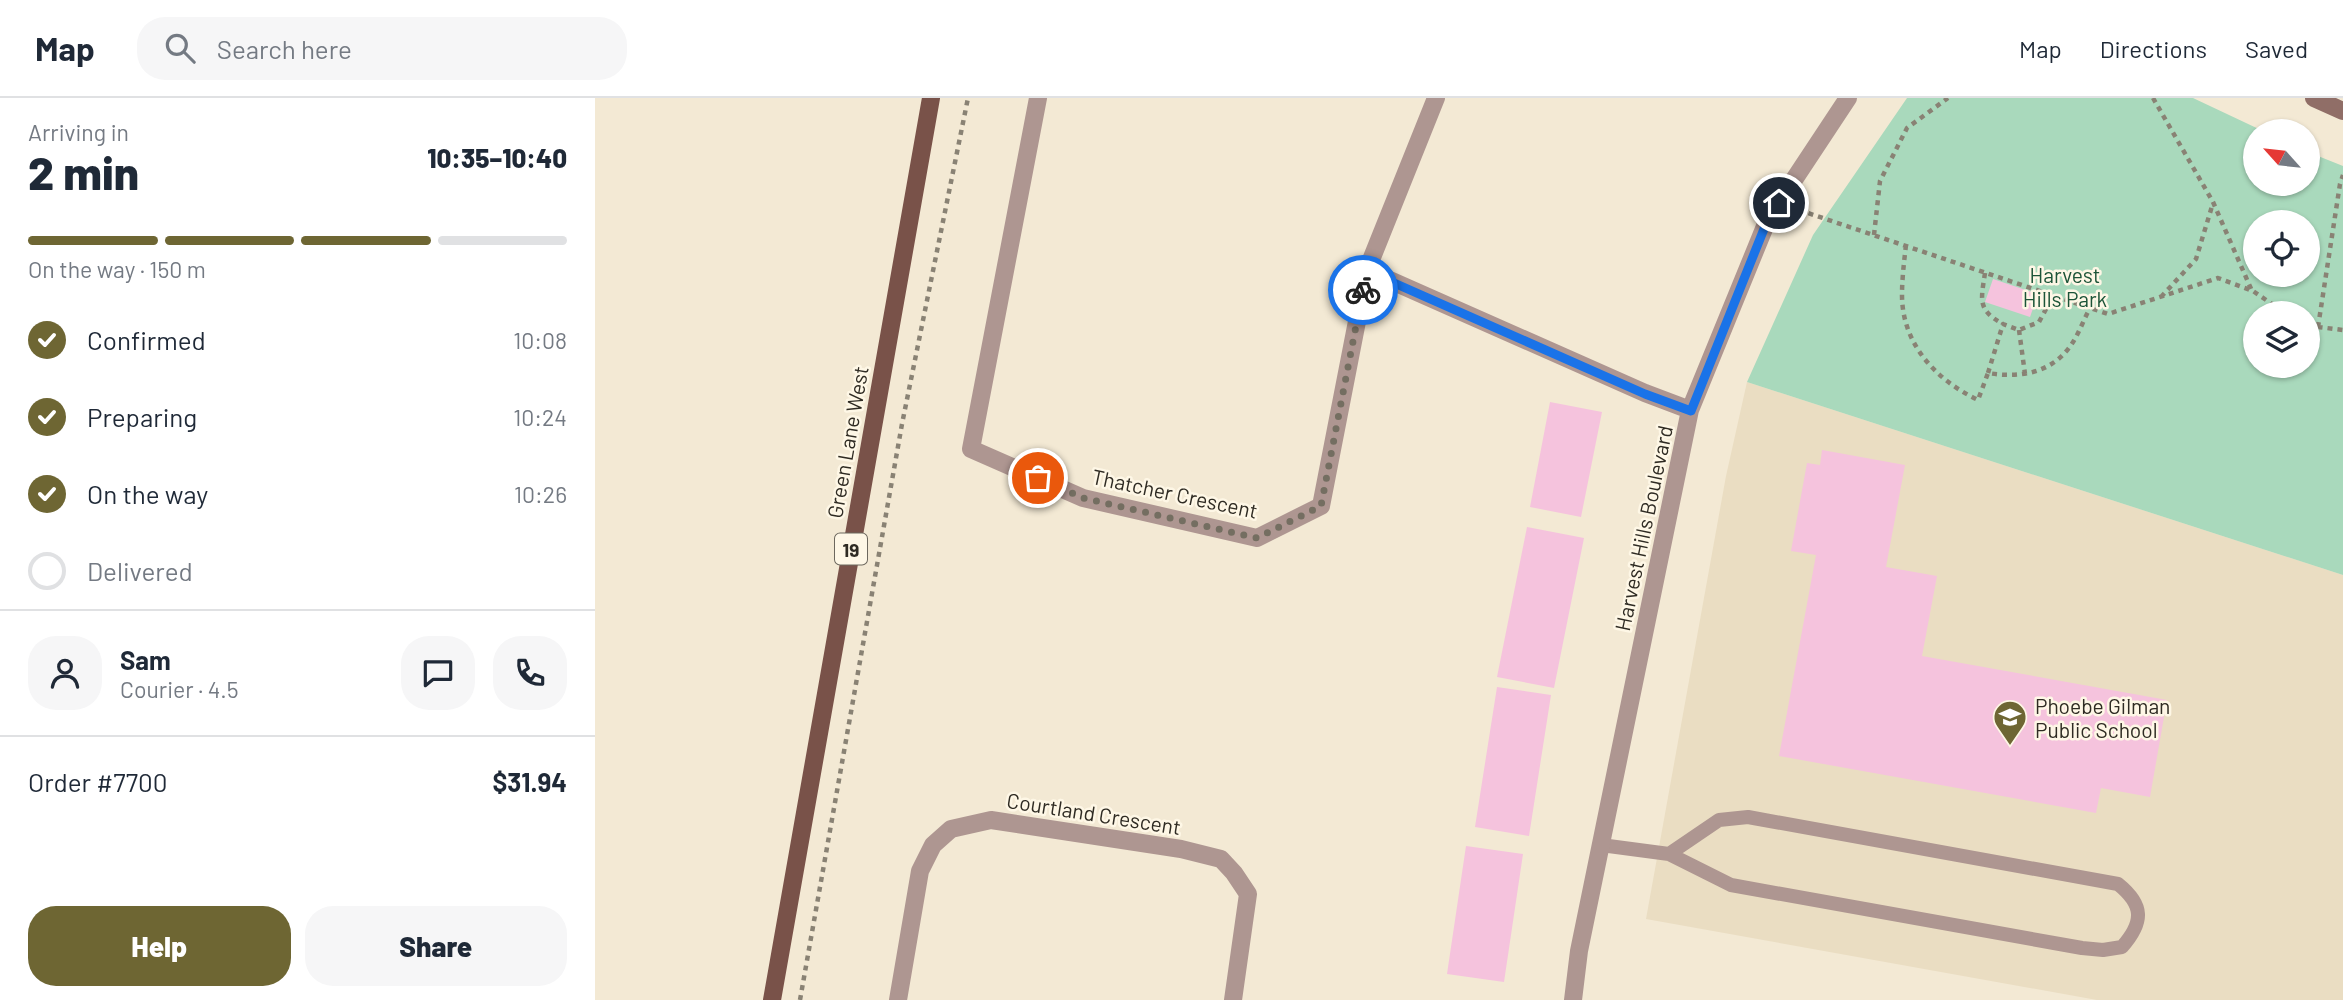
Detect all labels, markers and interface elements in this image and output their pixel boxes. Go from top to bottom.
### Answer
search box [137,17,627,80]
text: Map [35,28,95,68]
icon: search [161,29,199,67]
text: Search here [217,33,352,64]
text: Map [2019,34,2062,63]
text: Directions [2100,34,2207,63]
text: Saved [2245,34,2308,63]
text: Arriving in [28,118,129,146]
north arrow [2243,119,2321,196]
map controls [2243,119,2320,378]
text: 10:35–10:40 [427,142,567,173]
text: 2 min [28,144,139,199]
pin [1749,173,1809,233]
icon: home [1760,184,1798,222]
button: locate [2243,210,2320,287]
text: On the way · 150 m [28,255,206,283]
courier [1328,255,1398,325]
park label: Harvest Hills Park [2023,262,2107,311]
icon: bike [1344,271,1382,309]
button: layers [2243,301,2320,378]
icon: check [28,321,66,359]
text: Confirmed [87,324,206,355]
text: 10:08 [513,326,567,354]
street label: Green Lane West [821,364,873,520]
icon: check [28,398,66,436]
text: Preparing [87,401,197,432]
text: 10:24 [513,403,567,431]
street label: Harvest Hills Boulevard [1609,423,1677,633]
pin [1008,448,1068,508]
icon: bag [1019,459,1057,497]
street label: Thatcher Crescent [1090,463,1260,523]
icon: check [28,475,66,513]
text: On the way [87,478,208,509]
text: 10:26 [514,480,567,508]
road number: 19 [835,534,867,564]
text: Delivered [87,555,193,586]
button: person [28,636,102,710]
button: chat [401,636,475,710]
button: phone [493,636,567,710]
text: Sam [120,644,171,675]
text: Courier · 4.5 [120,675,239,703]
place label: Phoebe Gilman Public School [2035,693,2170,742]
school or university icon: Phoebe Gilman Public School [1991,698,2029,747]
text: Order #7700 [28,766,167,797]
text: $31.94 [492,766,567,797]
street label: Courtland Crescent [1005,787,1183,839]
button: Help [28,906,291,986]
button: Share [305,906,567,986]

